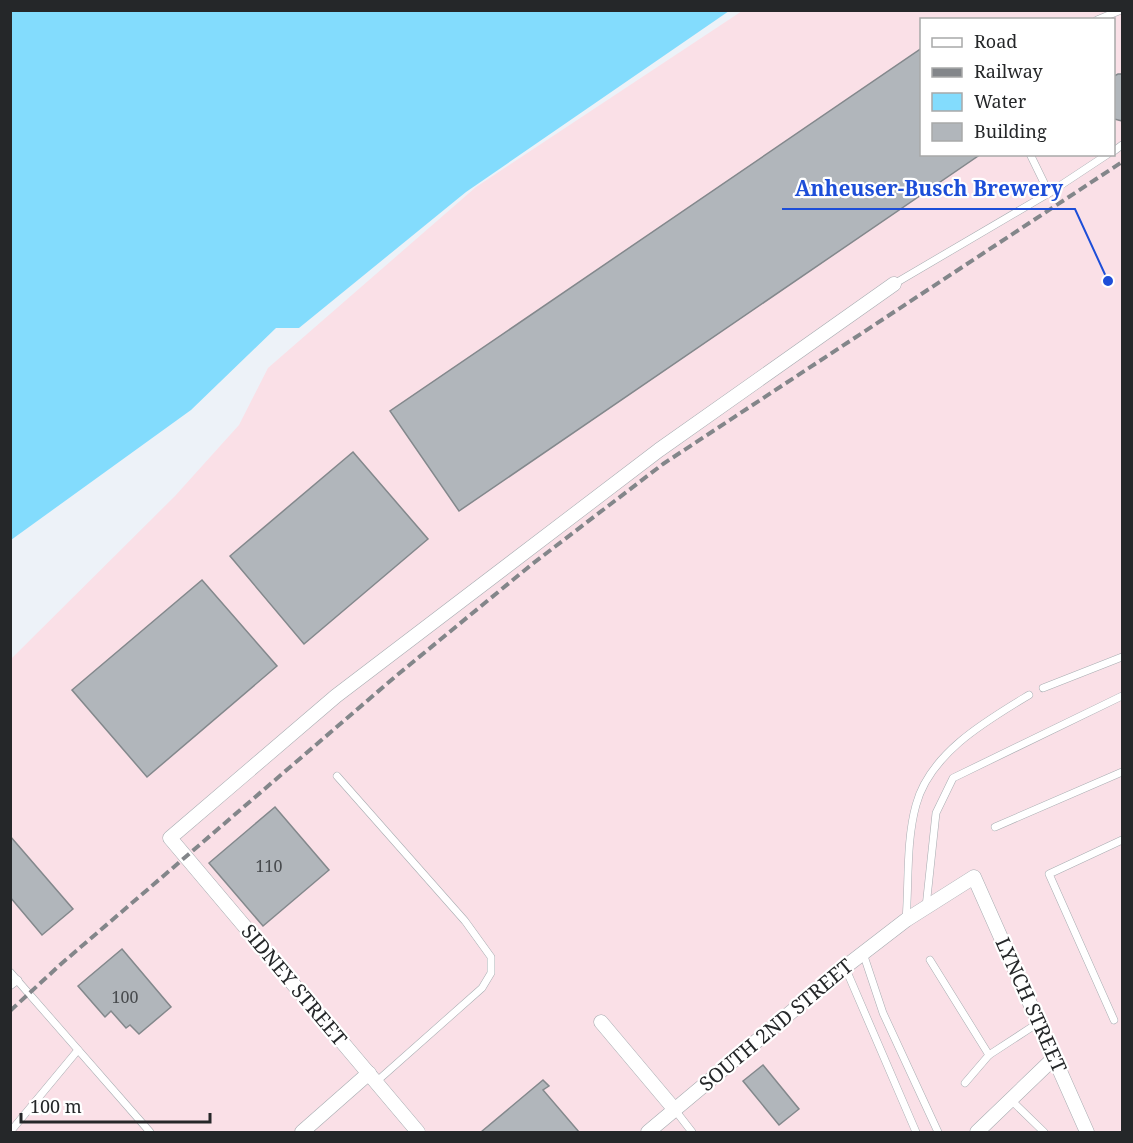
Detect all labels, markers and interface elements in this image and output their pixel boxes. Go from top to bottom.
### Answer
legend [920,18,1115,156]
text: Road [974,29,1017,53]
text: Railway [974,59,1044,83]
text: Water [974,89,1027,113]
text: Building [974,119,1047,143]
callout: Anheuser-Busch Brewery [782,170,1075,209]
text: Anheuser-Busch Brewery [795,174,1064,202]
house number: 110 [256,855,282,877]
street label: SIDNEY STREET [236,918,353,1051]
street label: LYNCH STREET [990,933,1073,1077]
street label: SOUTH 2ND STREET [693,952,858,1097]
house number: 100 [112,986,138,1008]
scale bar [21,1086,210,1124]
text: 100 m [30,1094,82,1118]

